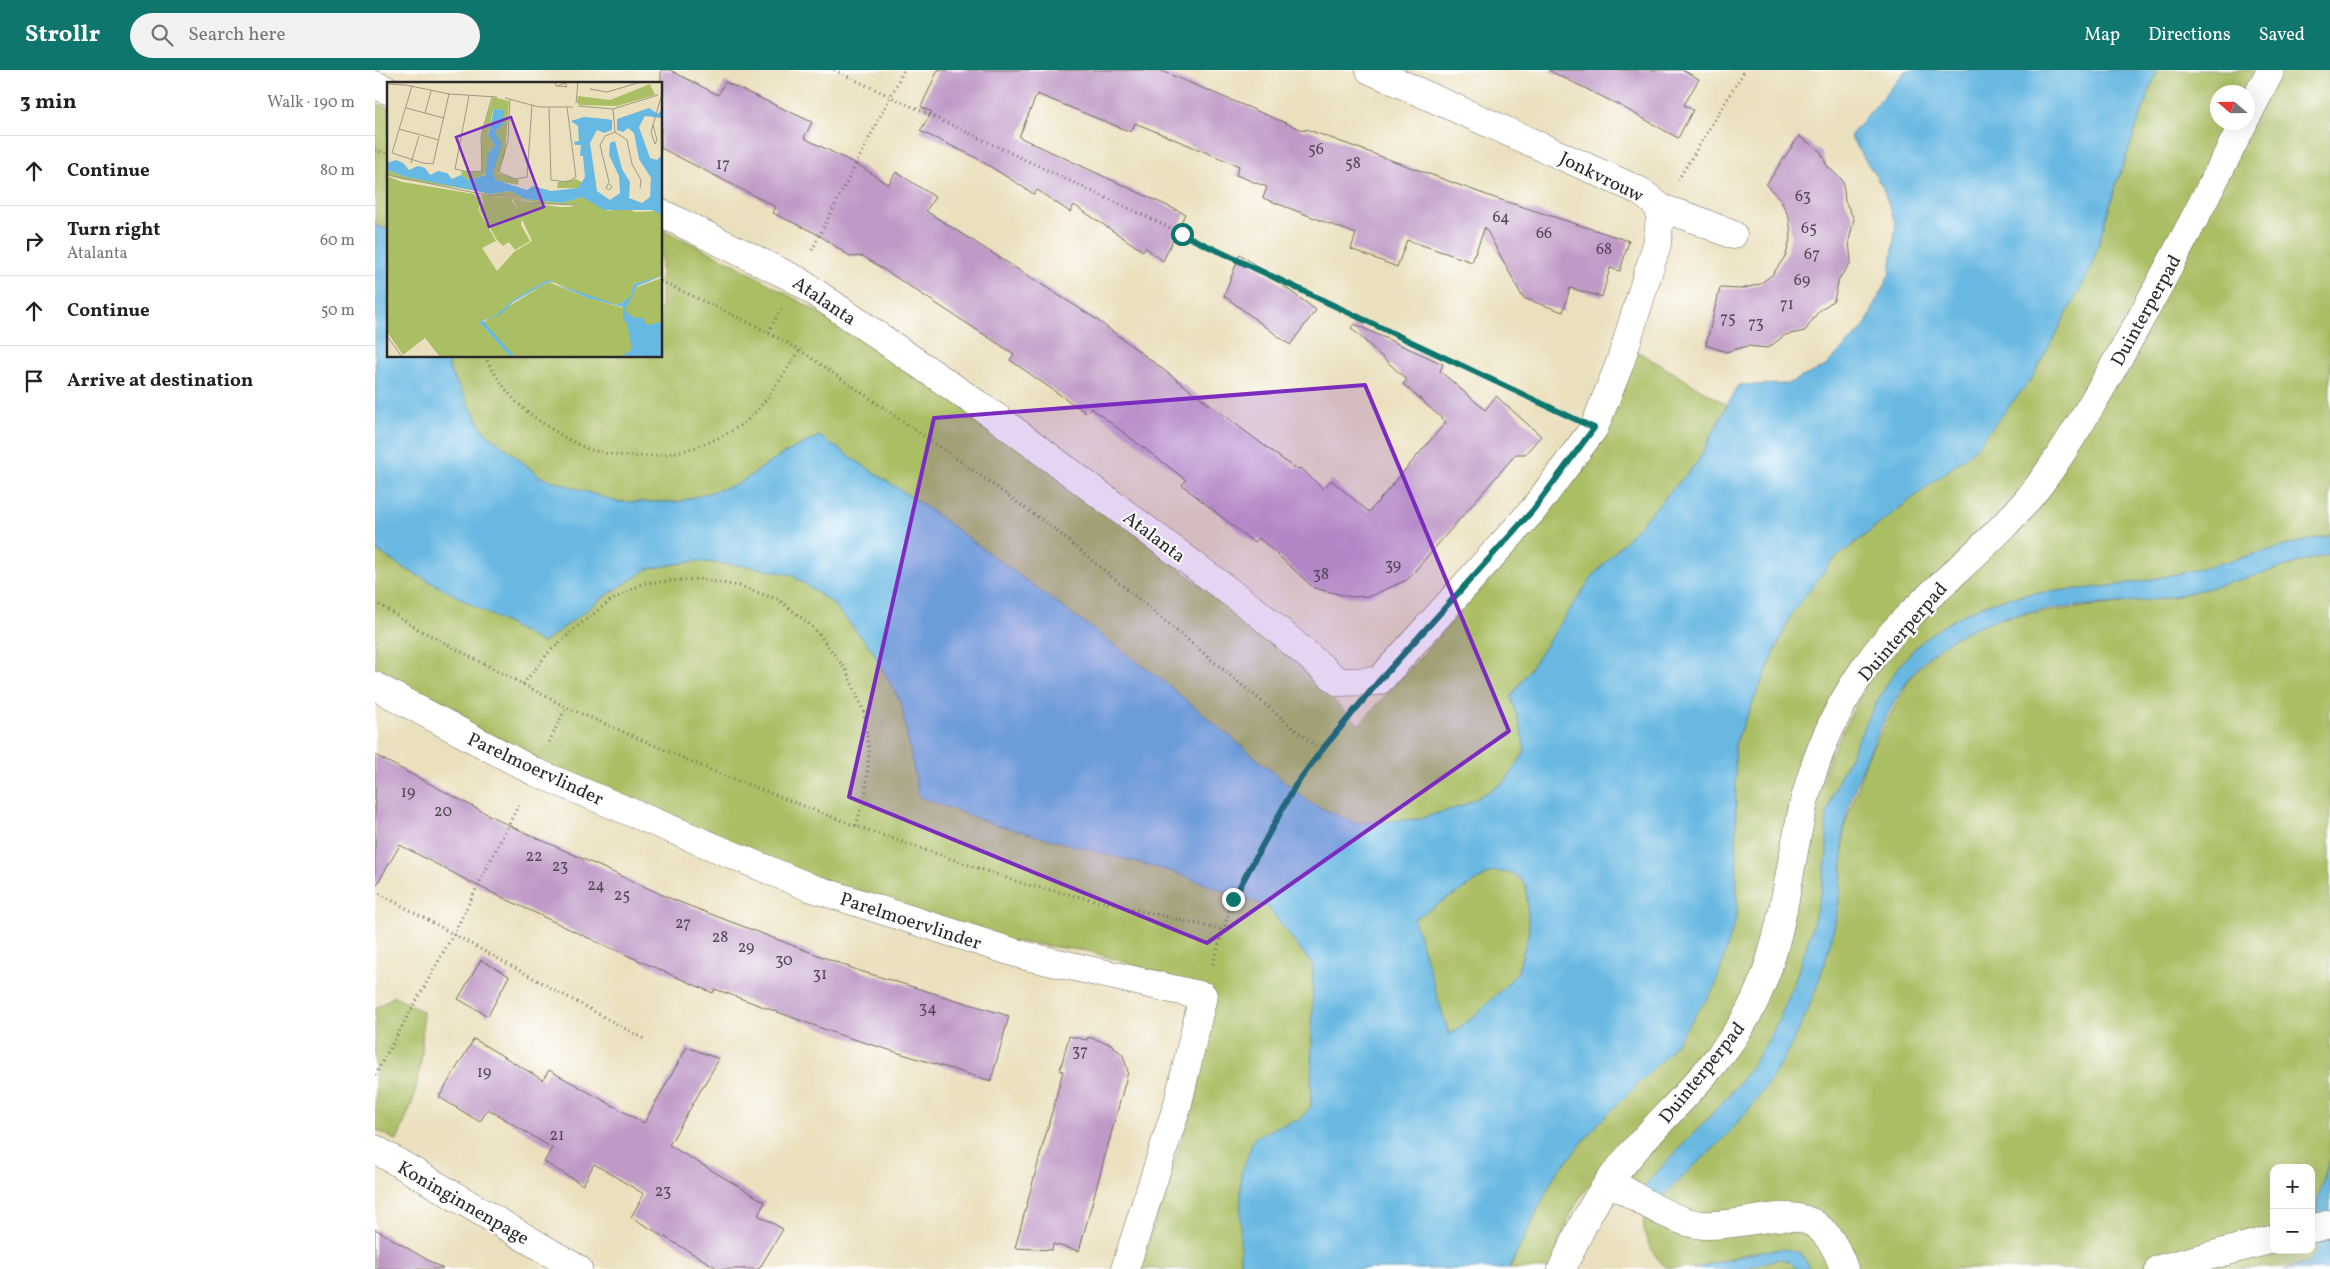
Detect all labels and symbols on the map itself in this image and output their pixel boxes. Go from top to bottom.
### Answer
inset map [387,82,663,358]
north arrow [2210,85,2255,130]
house number: 56 [1308,139,1324,161]
street label: Jonkvrouw [1555,146,1648,210]
house number: 58 [1345,153,1361,175]
house number: 17 [716,154,730,176]
house number: 63 [1795,186,1811,208]
house number: 64 [1492,207,1510,229]
house number: 65 [1801,218,1817,240]
route start [1171,223,1194,246]
house number: 66 [1536,223,1552,245]
house number: 68 [1596,239,1612,261]
house number: 67 [1804,244,1820,266]
street label: Duinterperpad [2105,250,2188,372]
house number: 69 [1794,270,1810,292]
street label: Atalanta [787,271,861,333]
house number: 71 [1780,294,1794,316]
house number: 75 [1720,308,1736,330]
house number: 73 [1748,313,1764,335]
street label: Atalanta [1117,506,1190,570]
house number: 39 [1385,555,1401,577]
house number: 38 [1313,564,1329,586]
street label: Duinterperpad [1853,577,1954,688]
street label: Parelmoervlinder [463,727,608,813]
house number: 19 [401,782,415,804]
house number: 20 [434,801,452,823]
house number: 22 [525,846,543,868]
house number: 23 [552,856,568,878]
house number: 24 [587,875,605,897]
house number: 25 [614,885,630,907]
street label: Parelmoervlinder [836,887,985,957]
route end [1222,888,1245,911]
house number: 27 [675,913,691,935]
house number: 28 [712,927,728,949]
house number: 29 [738,937,754,959]
house number: 30 [775,950,793,972]
house number: 31 [813,964,827,986]
house number: 34 [919,998,937,1020]
street label: Duinterperpad [1653,1017,1752,1130]
house number: 37 [1072,1041,1088,1063]
house number: 19 [477,1062,491,1084]
house number: 21 [550,1125,564,1147]
street label: Koninginnenpage [392,1155,534,1252]
house number: 23 [655,1181,671,1203]

